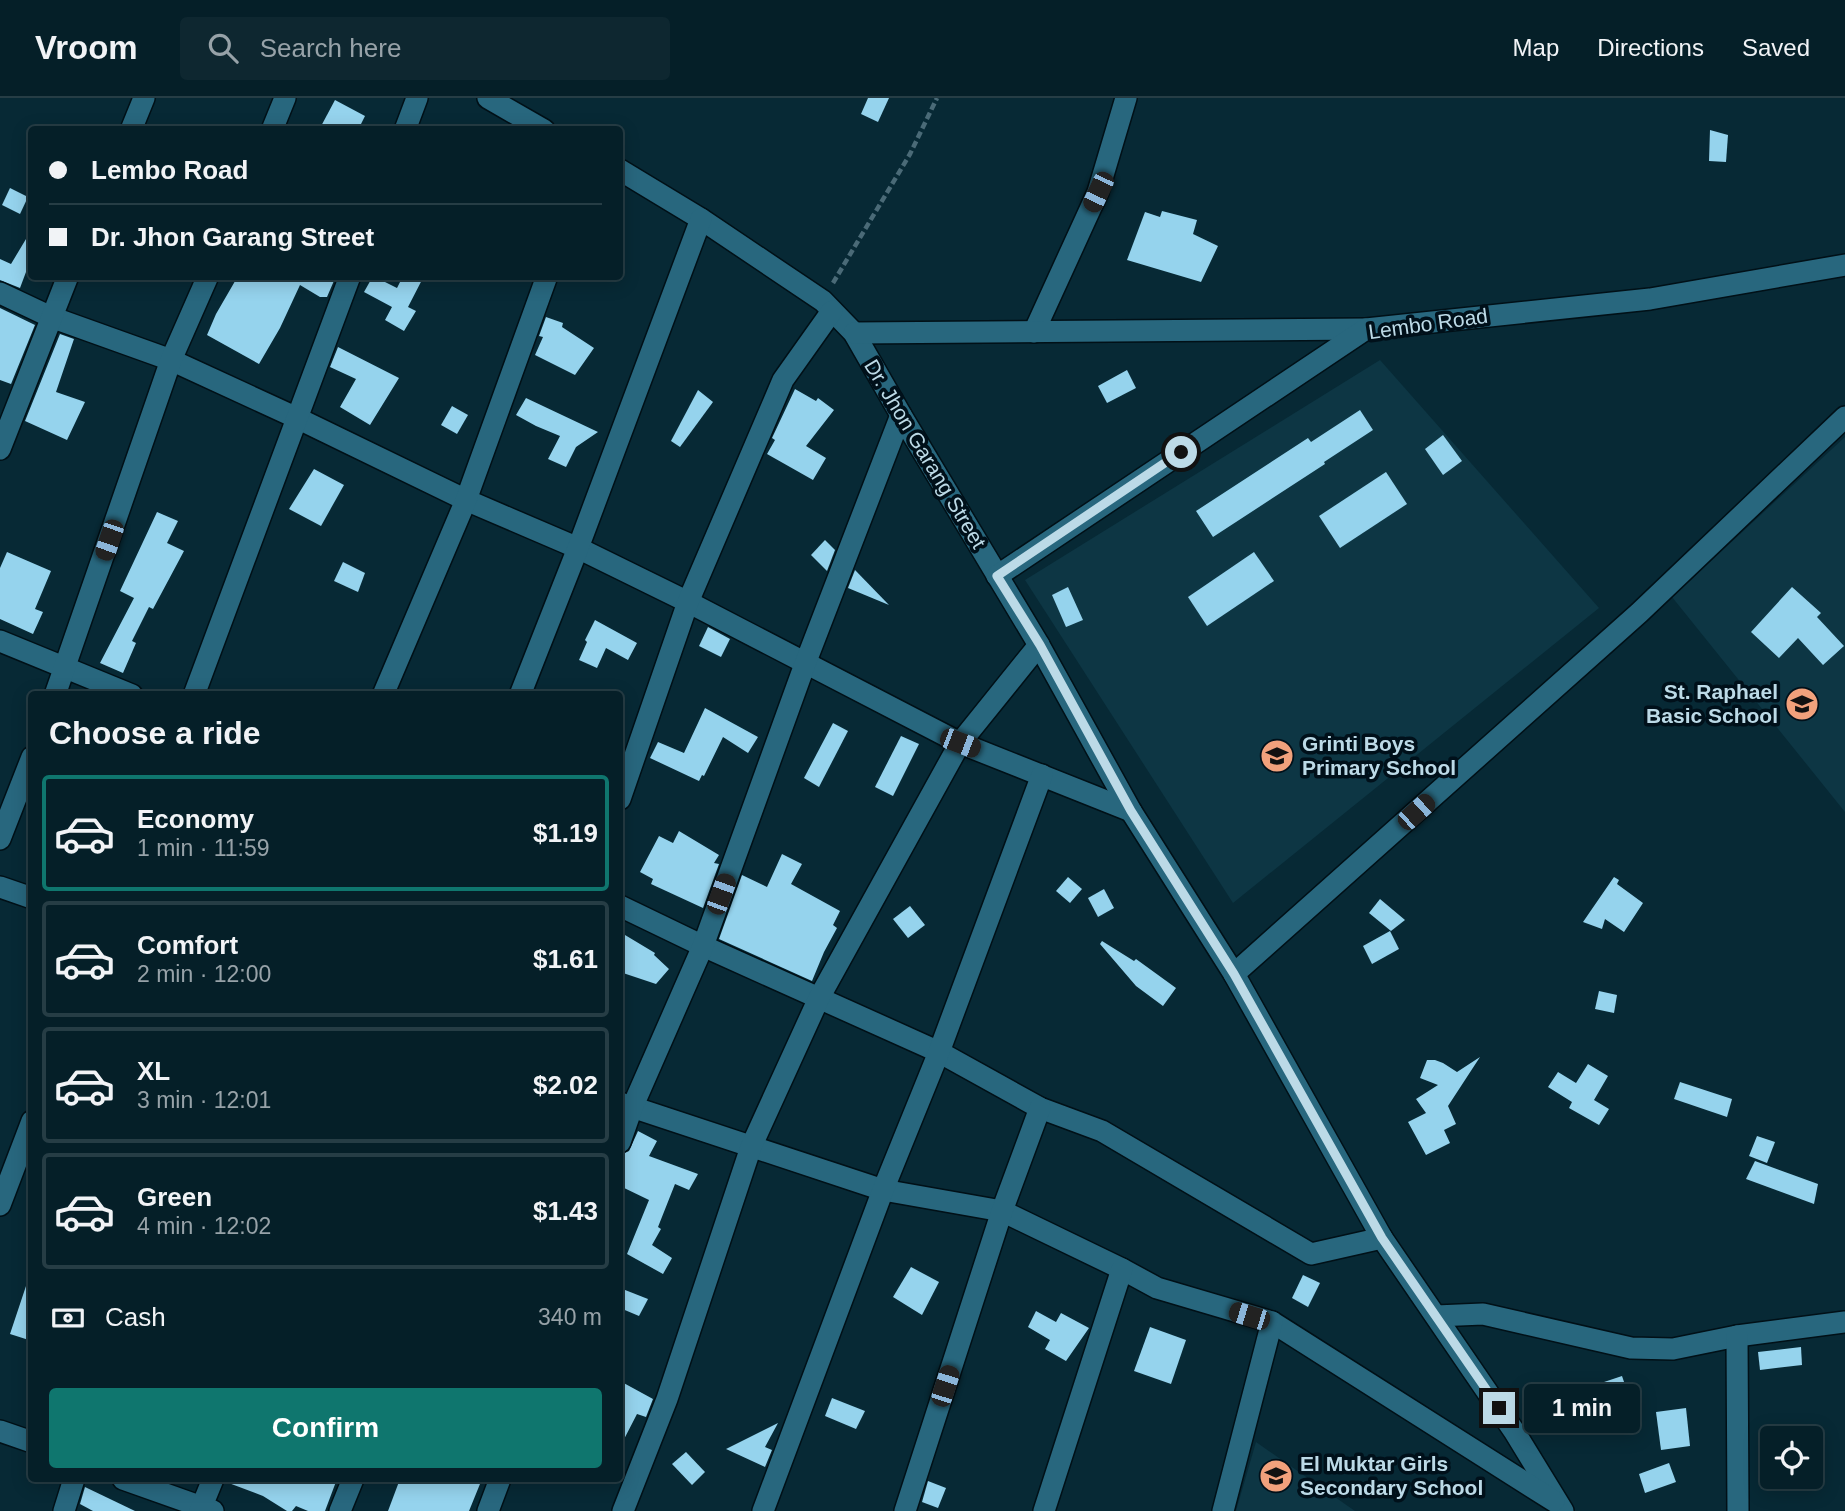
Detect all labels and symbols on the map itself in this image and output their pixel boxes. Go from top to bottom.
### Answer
car [1080,169,1117,215]
street label: Lembo Road [1367,304,1489,343]
street label: Dr. Jhon Garang Street [860,355,991,552]
route start [1165,436,1197,468]
car [93,517,126,563]
place label: St. Raphael Basic School [1646,680,1778,727]
school or university icon: St. Raphael Basic School [1783,685,1821,723]
car [937,726,984,760]
place label: Grinti Boys Primary School [1302,732,1456,779]
school or university icon: Grinti Boys Primary School [1258,737,1296,775]
car [1394,790,1439,834]
car [704,871,739,917]
car [1226,1300,1273,1332]
car [929,1363,962,1409]
callout: 1 min [1524,1384,1639,1432]
route end [1483,1392,1515,1424]
place label: El Muktar Girls Secondary School [1300,1452,1483,1499]
school or university icon: El Muktar Girls Secondary School [1257,1457,1295,1495]

